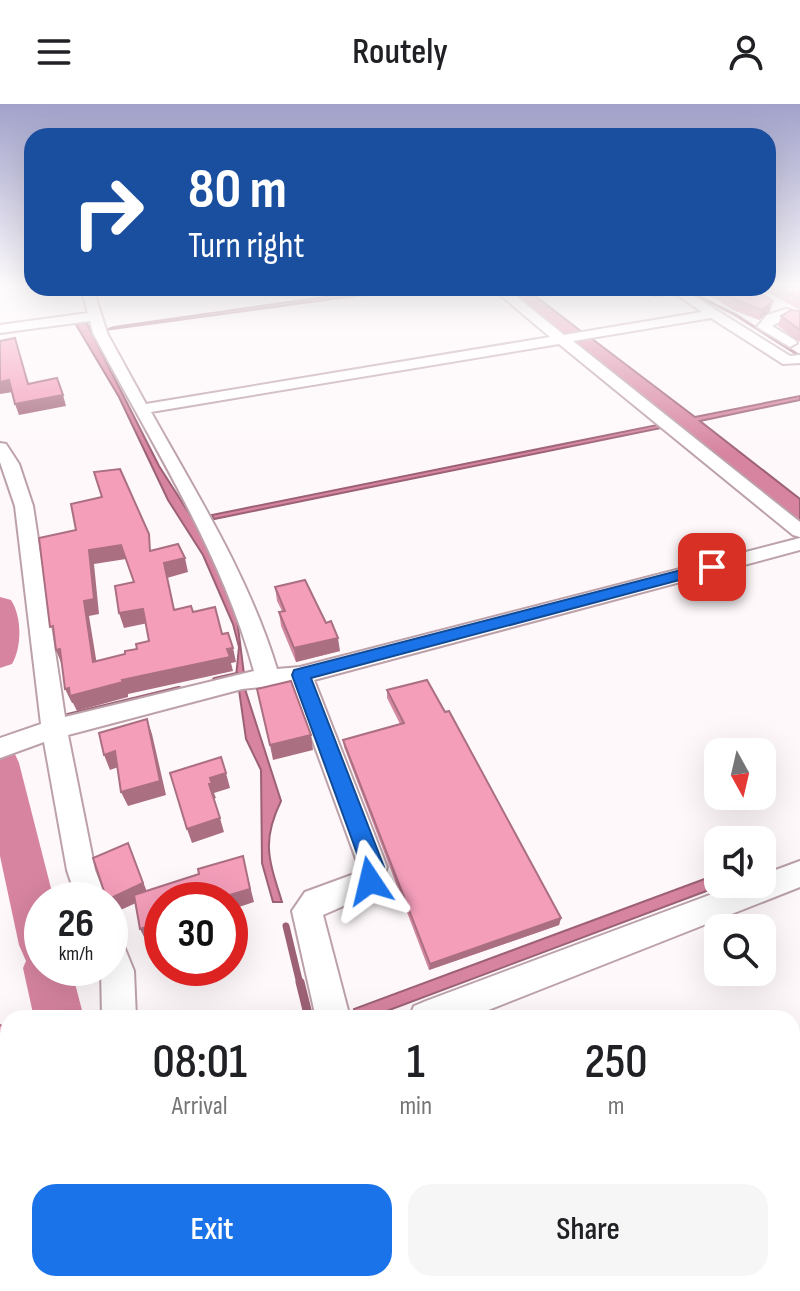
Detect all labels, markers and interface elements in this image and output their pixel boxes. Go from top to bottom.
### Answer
icon: menu [32,30,76,74]
icon: person [724,30,768,74]
text: Routely [352,31,448,74]
text: 80 m [188,157,287,224]
icon: right [56,160,160,264]
text: Turn right [188,225,305,268]
pin [678,533,746,601]
icon: arrive [690,545,734,589]
north arrow [704,738,776,810]
map controls [704,738,776,986]
button: sound [704,826,776,898]
position arrow [328,839,412,923]
speed limit sign: 30 [144,882,248,986]
text: 26 [58,900,94,948]
button: search [704,914,776,986]
text: km/h [59,942,93,966]
text: 08:01 [152,1034,247,1091]
text: 1 [407,1034,425,1091]
text: 250 [585,1034,648,1091]
text: Arrival [172,1091,228,1122]
text: min [399,1091,432,1122]
text: m [608,1091,624,1122]
button: Exit [32,1184,392,1276]
button: Share [408,1184,768,1276]

